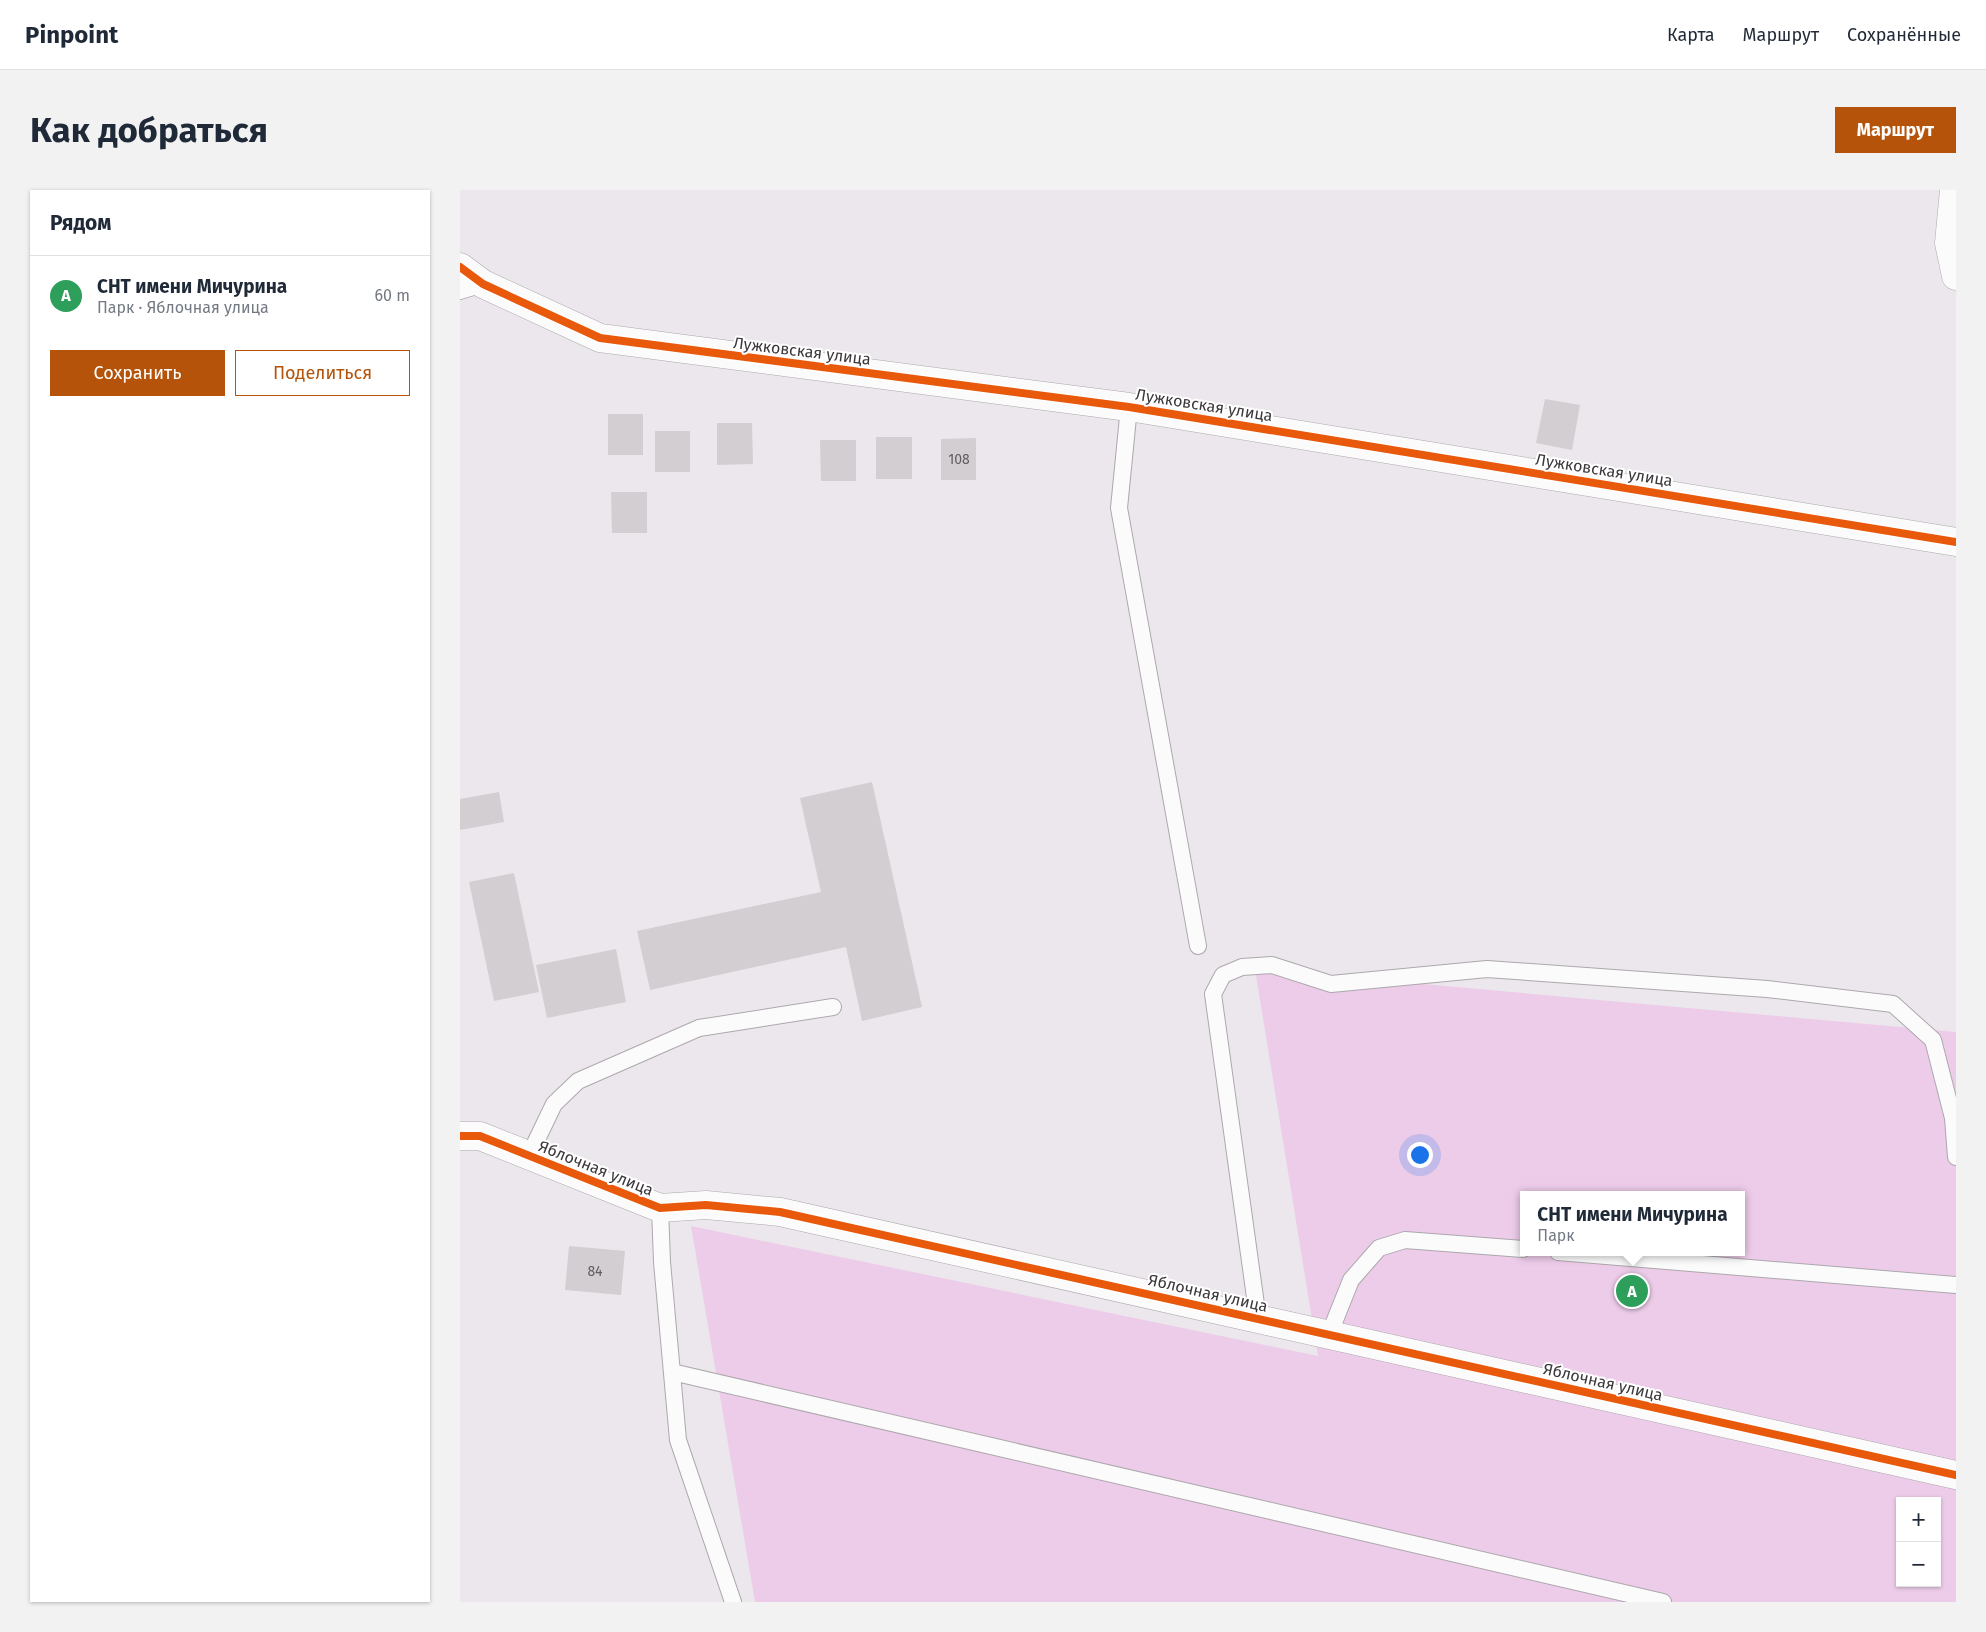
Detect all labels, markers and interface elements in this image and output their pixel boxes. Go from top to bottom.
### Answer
text: Pinpoint [25,21,118,49]
text: Карта [1667,24,1715,46]
text: Маршрут [1743,24,1819,46]
text: Сохранённые [1847,24,1961,46]
button: Маршрут [1835,107,1956,153]
text: Как добраться [30,109,268,151]
text: Рядом [50,210,111,236]
text: СНТ имени Мичурина [97,275,287,298]
text: A [61,286,71,305]
text: 60 m [375,286,410,305]
text: Парк · Яблочная улица [97,298,269,317]
street label: Лужковская улица [732,333,872,369]
button: Сохранить [50,350,225,396]
button: Поделиться [235,350,410,396]
street label: Лужковская улица [1134,385,1274,425]
street label: Лужковская улица [1534,450,1674,490]
house number: 108 [948,451,970,468]
street label: Яблочная улица [536,1136,656,1200]
your location [1407,1142,1433,1168]
popup [1520,1191,1745,1256]
text: СНТ имени Мичурина [1537,1203,1728,1226]
text: Парк [1537,1226,1575,1245]
house number: 84 [587,1263,603,1280]
street label: Яблочная улица [1146,1270,1270,1316]
pin: A [1616,1272,1648,1310]
street label: Яблочная улица [1541,1359,1665,1405]
map controls [1896,1497,1941,1587]
button: + [1896,1497,1941,1542]
button: − [1896,1542,1941,1587]

